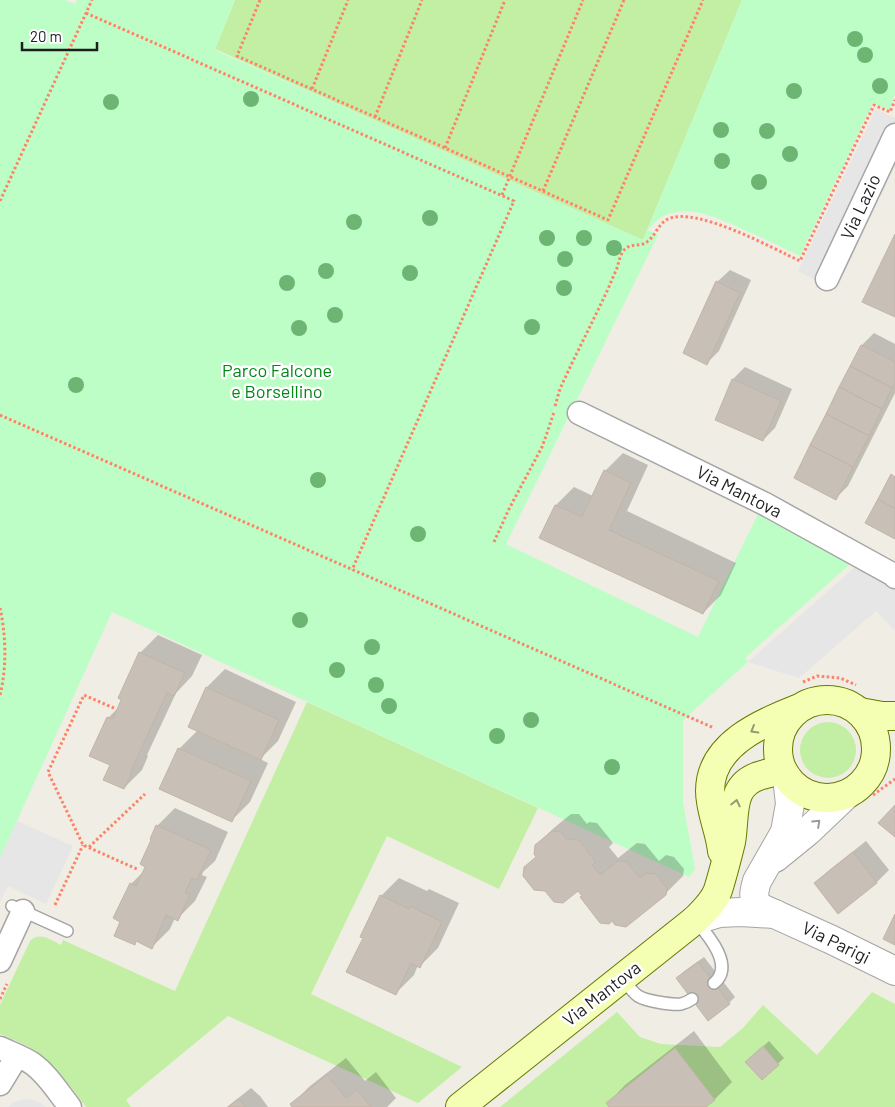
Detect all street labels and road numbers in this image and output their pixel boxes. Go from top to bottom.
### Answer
street label: Via Lazio [835,170,885,243]
street label: Via Mantova [693,460,786,522]
street label: Via Parigi [799,916,874,968]
street label: Via Mantova [558,956,645,1031]

